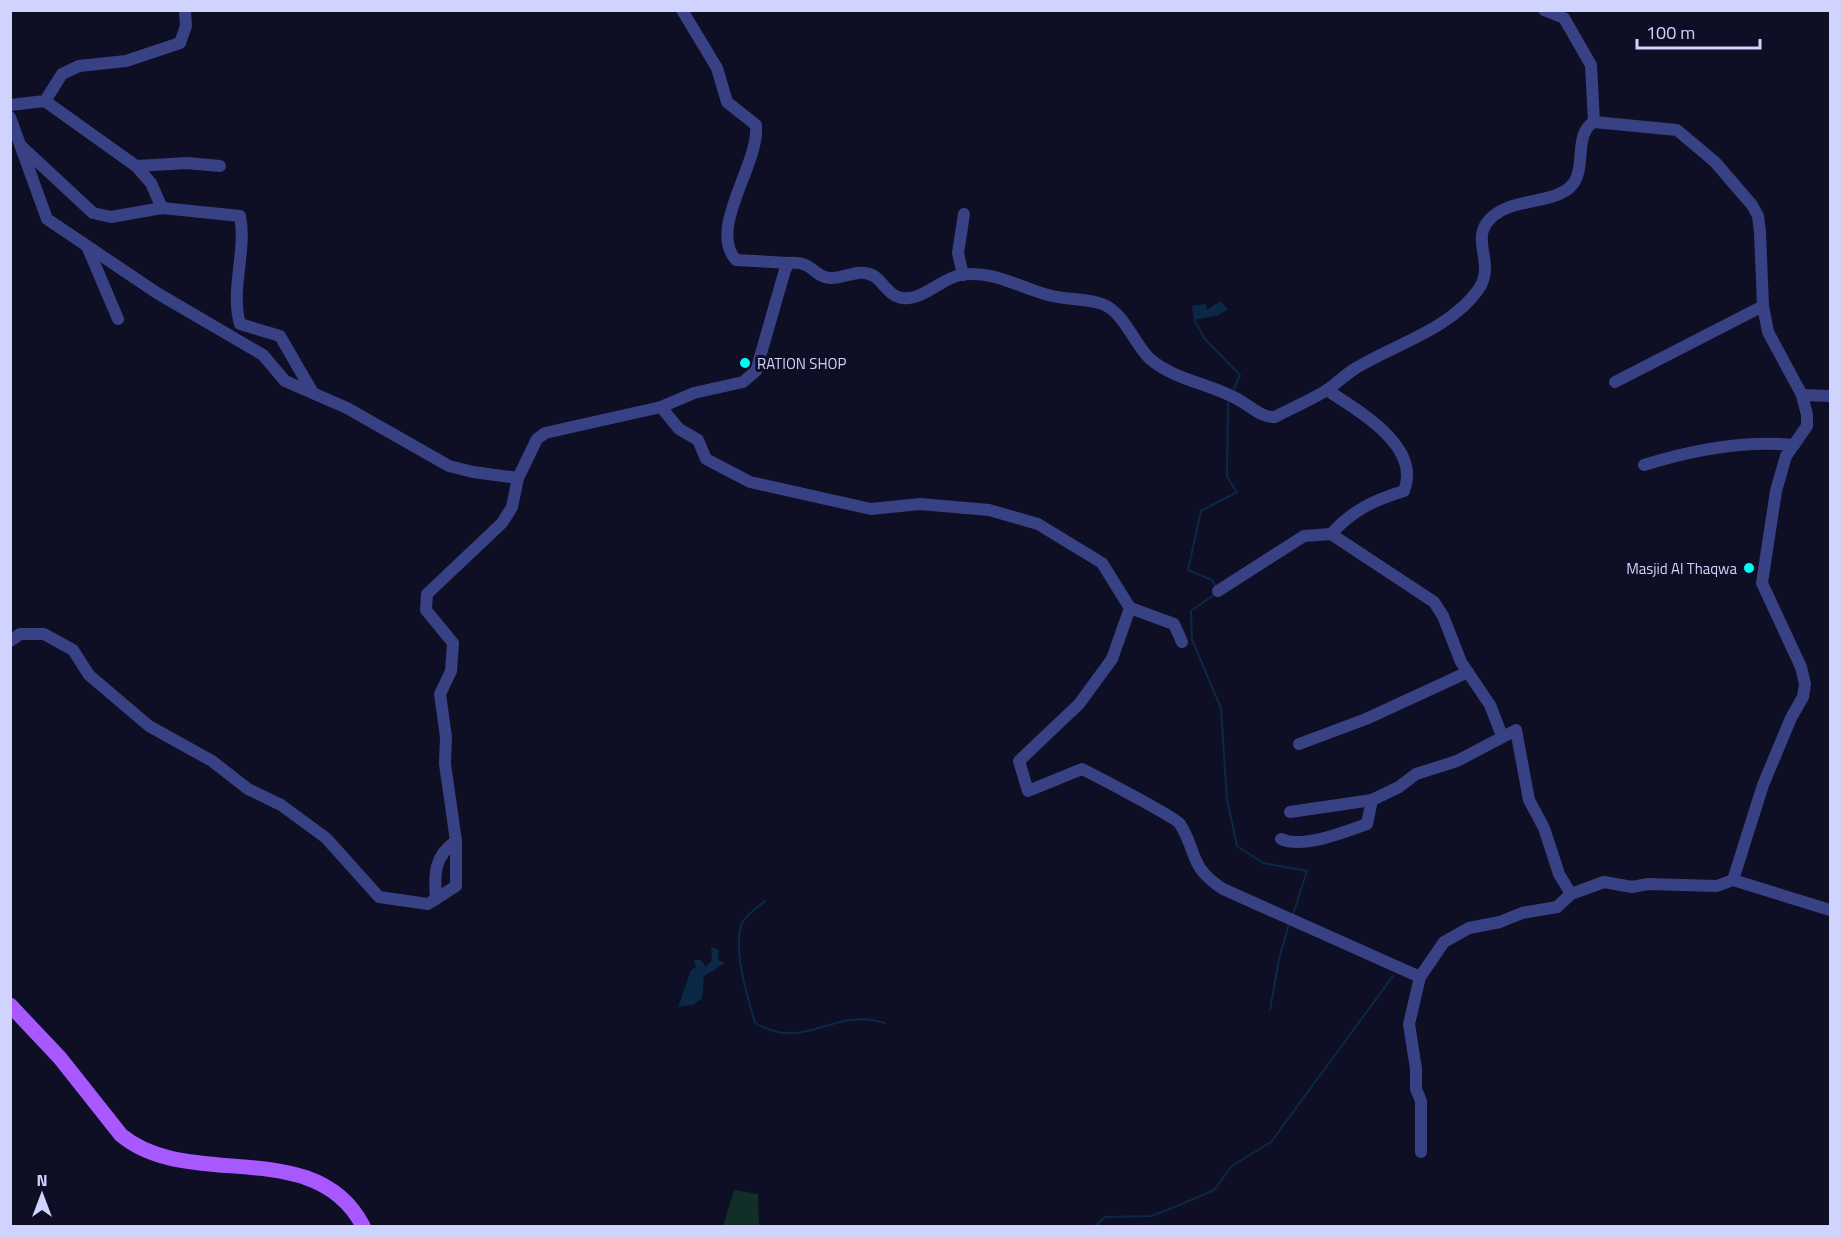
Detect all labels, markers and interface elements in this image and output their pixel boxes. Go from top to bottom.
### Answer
scale bar [1637,12,1760,50]
text: 100 m [1646,19,1695,46]
place label: RATION SHOP [757,352,846,375]
marker: RATION SHOP [738,356,752,370]
place label: Masjid Al Thaqwa [1626,557,1737,580]
marker: Masjid Al Thaqwa [1742,561,1756,575]
north arrow [12,1165,72,1225]
text: N [36,1168,48,1192]

